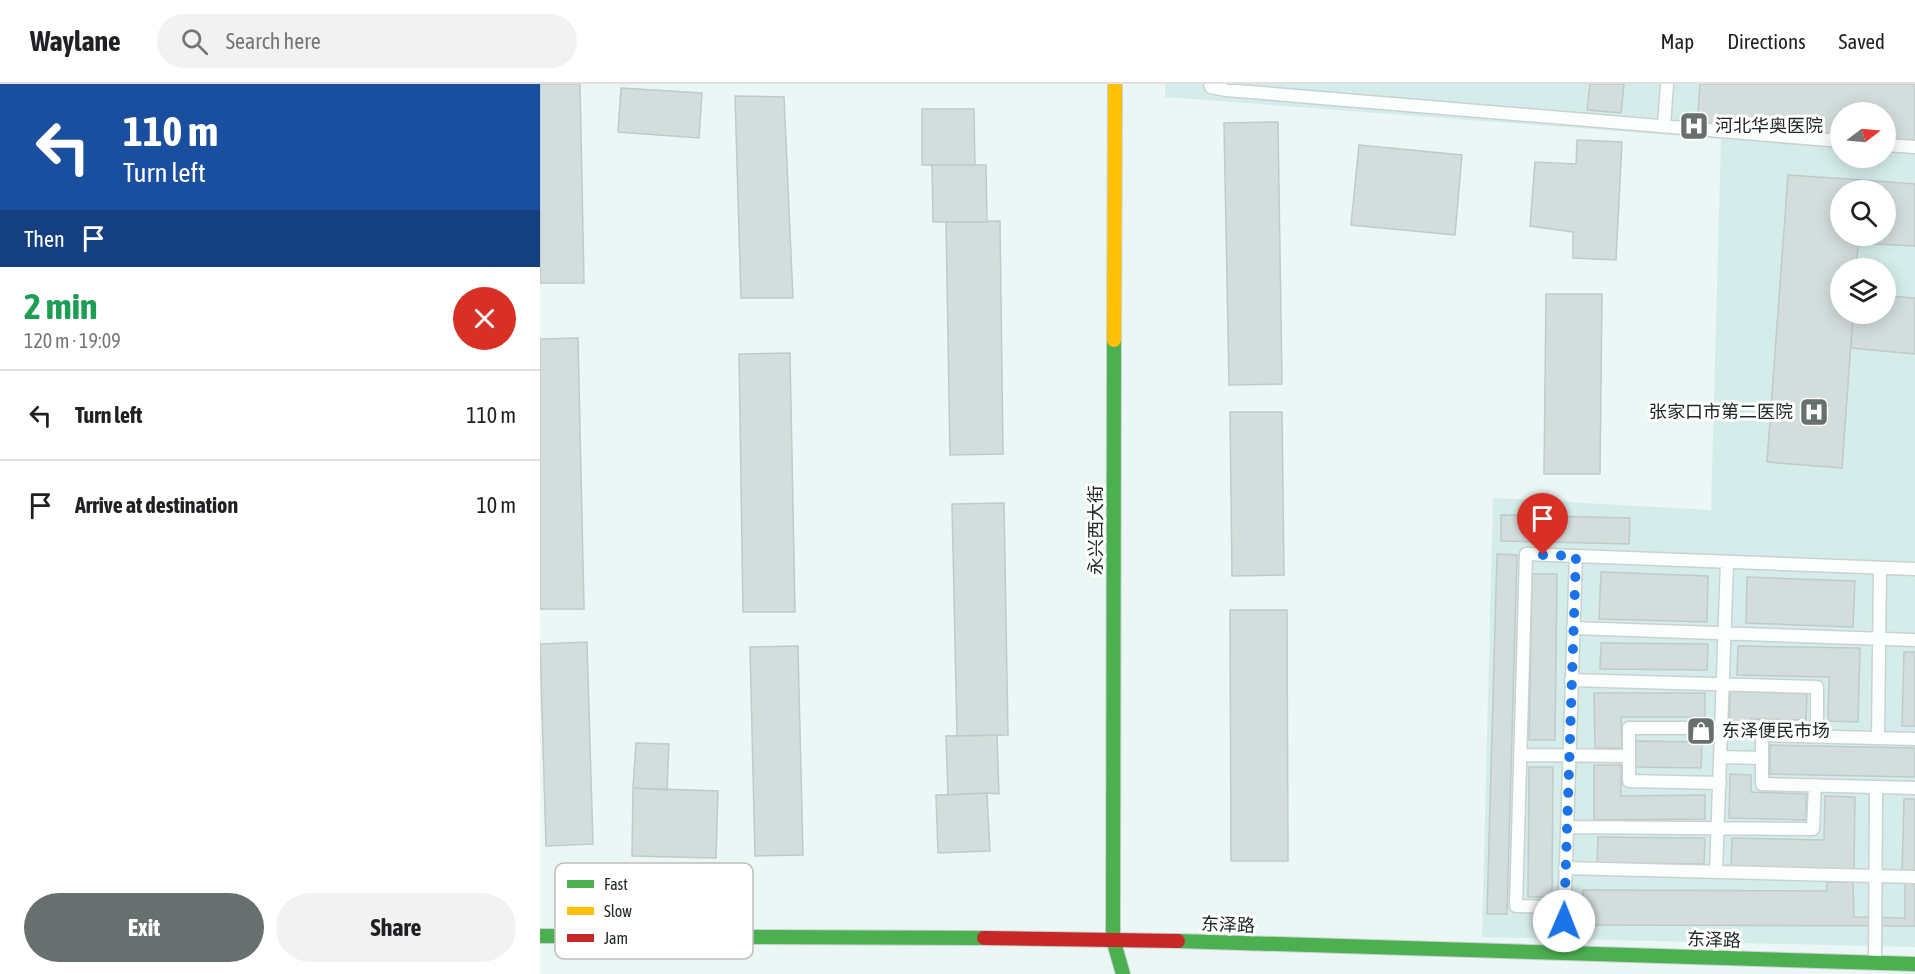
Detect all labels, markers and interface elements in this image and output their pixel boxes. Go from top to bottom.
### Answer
search box [157,14,577,68]
text: Waylane [30,25,121,57]
icon: search [178,25,211,58]
text: Search here [226,28,321,54]
text: Map [1660,29,1694,53]
text: Directions [1727,29,1806,53]
text: Saved [1839,29,1885,53]
north arrow [1830,102,1896,168]
map controls [1830,102,1896,324]
text: 110 m [123,107,218,155]
icon: left [24,108,102,186]
hospital icon: 河北华奥医院 [1678,110,1710,142]
place label: 河北华奥医院 [1715,115,1823,136]
text: Turn left [123,157,206,188]
button: search [1830,180,1896,246]
icon: arrive [77,222,110,255]
text: Then [24,226,65,252]
button: layers [1830,258,1896,324]
text: 2 min [24,285,98,327]
button: close [453,287,516,350]
text: 120 m · 19:09 [24,329,121,352]
hospital icon: 张家口市第二医院 [1798,396,1830,428]
icon: left [24,399,57,432]
place label: 张家口市第二医院 [1649,401,1793,422]
text: Turn left [75,402,142,428]
text: 110 m [466,402,516,428]
street label: 永兴西大街 [1085,485,1106,575]
icon: arrive [24,489,57,522]
text: Arrive at destination [75,492,238,518]
text: 10 m [476,492,516,518]
pin [1517,493,1568,555]
icon: arrive [1526,502,1559,535]
shop icon: 东泽便民市场 [1685,715,1717,747]
place label: 东泽便民市场 [1722,720,1830,741]
legend [555,863,753,959]
text: Fast [604,875,628,893]
position arrow [1532,889,1596,953]
button: Exit [24,893,264,962]
button: Share [276,893,516,962]
text: Slow [604,902,632,920]
street label: 东泽路 [1201,913,1255,936]
street label: 东泽路 [1687,928,1741,951]
text: Jam [604,929,628,947]

